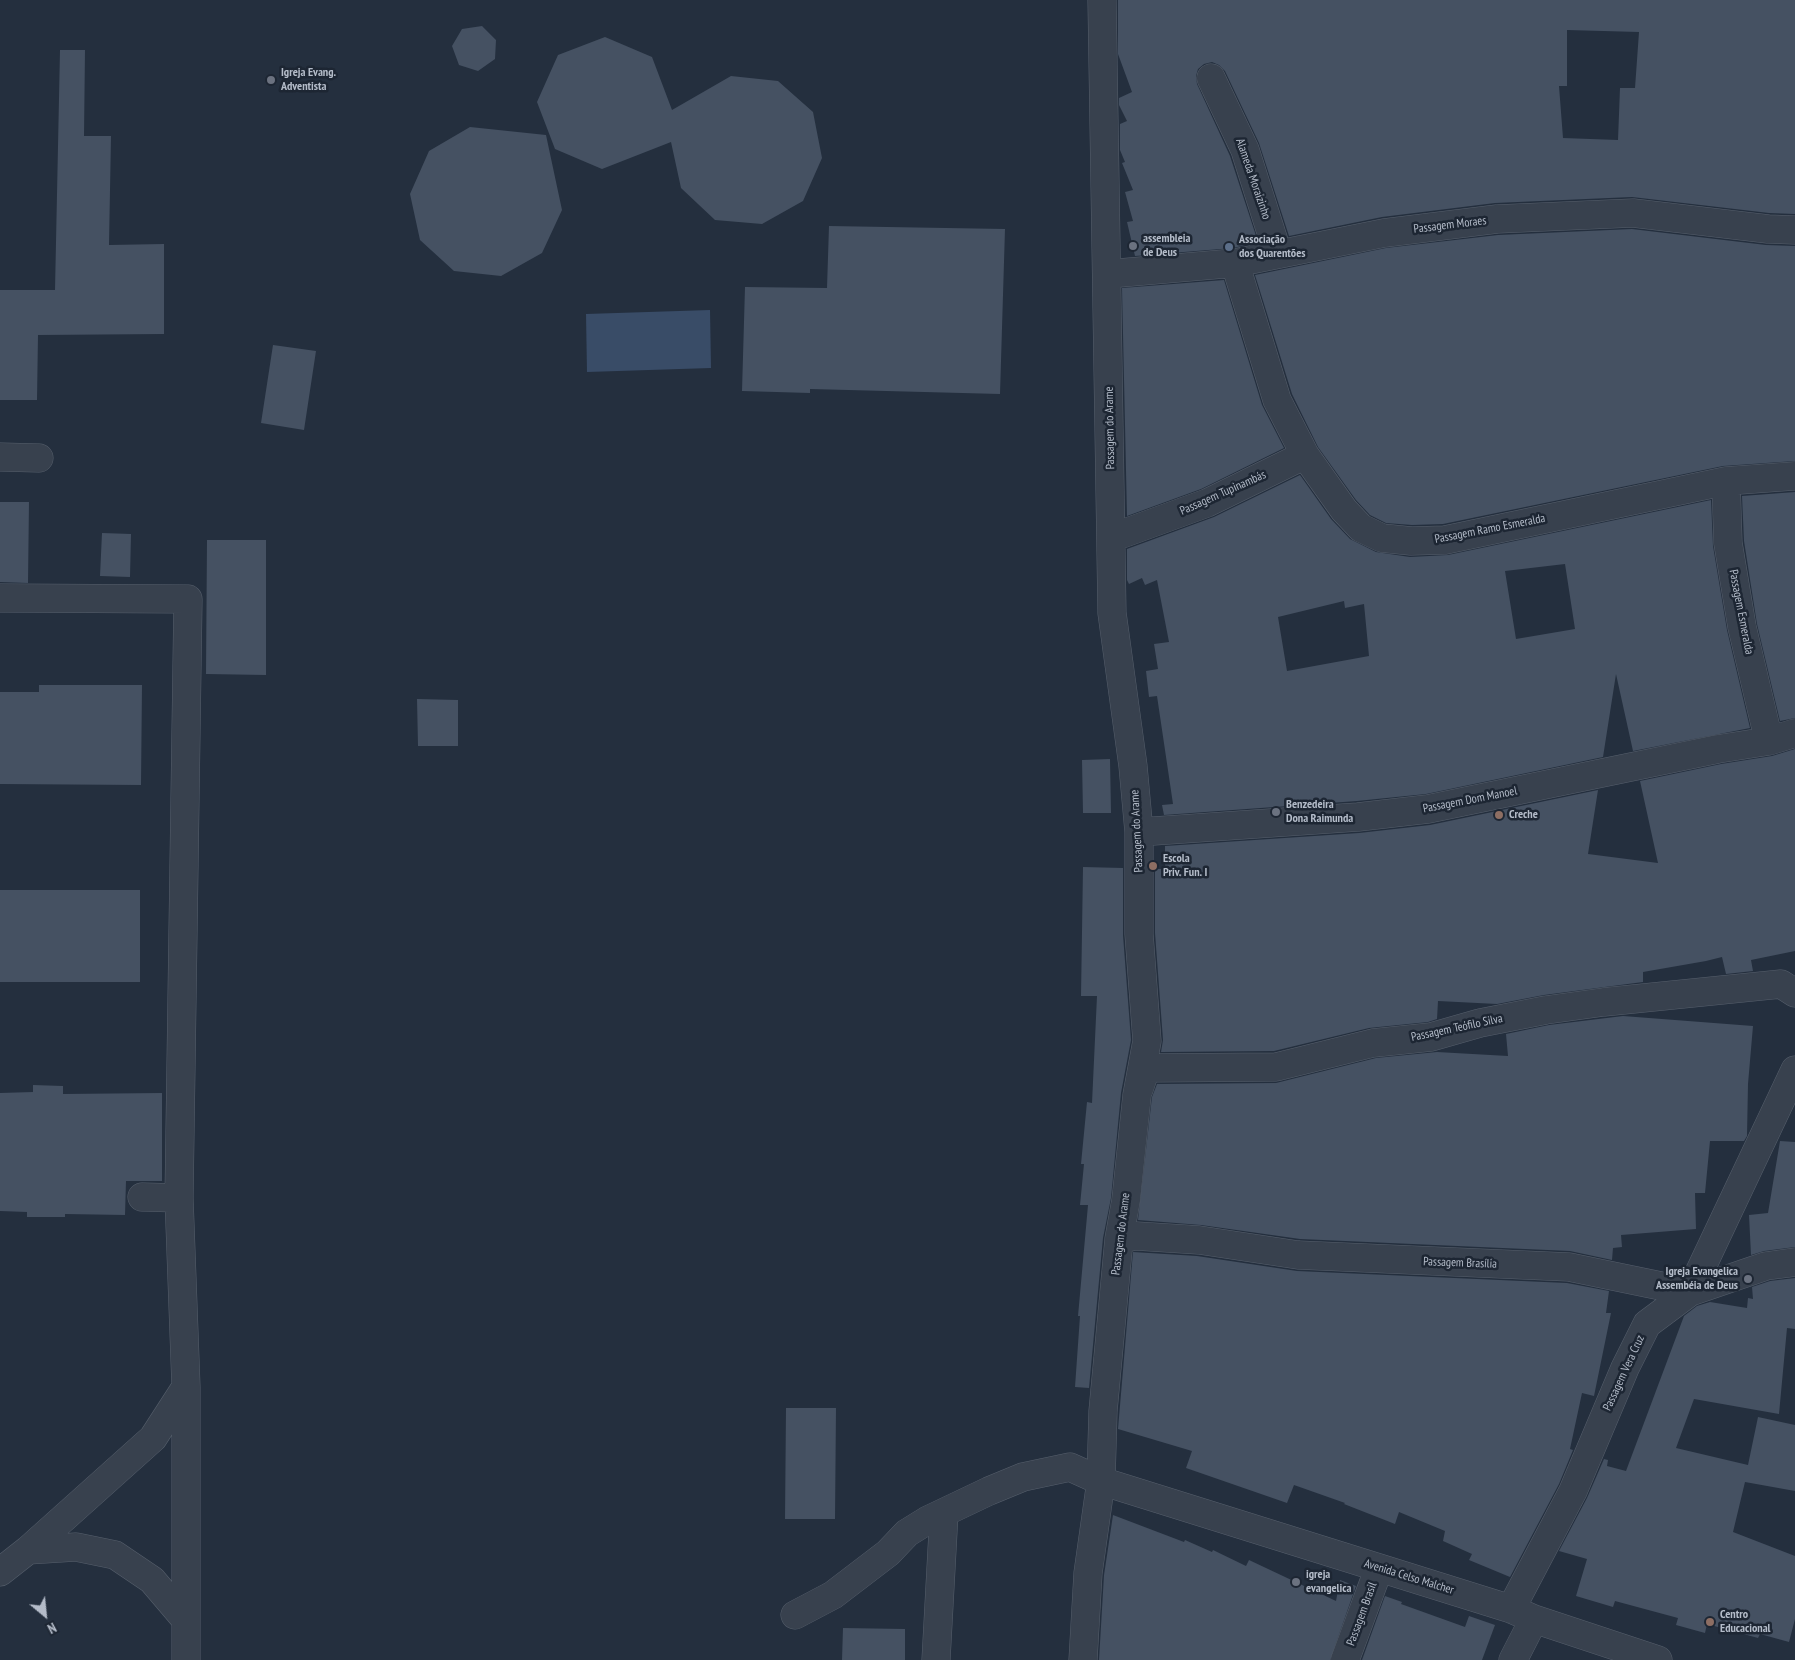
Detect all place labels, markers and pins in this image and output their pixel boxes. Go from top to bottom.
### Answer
place label: Igreja Evang. Adventista [281,66,336,94]
marker: Igreja Evang. Adventista [265,74,277,86]
place label: assembleia de Deus [1143,232,1190,260]
place label: Associação dos Quarentões [1239,233,1305,261]
marker: assembleia de Deus [1127,240,1139,252]
marker: Associação dos Quarentões [1223,241,1235,253]
place label: Benzedeira Dona Raimunda [1286,798,1353,826]
marker: Benzedeira Dona Raimunda [1270,806,1282,818]
place label: Creche [1509,808,1538,822]
marker: Creche [1493,809,1505,821]
place label: Escola Priv. Fun. I [1163,852,1207,880]
marker: Escola Priv. Fun. I [1147,860,1159,872]
place label: Igreja Evangelica Assembéia de Deus [1656,1265,1738,1293]
marker: Igreja Evangelica Assembéia de Deus [1742,1273,1754,1285]
place label: igreja evangelica [1306,1568,1351,1596]
marker: igreja evangelica [1290,1576,1302,1588]
place label: Centro Educacional [1720,1608,1771,1636]
marker: Centro Educacional [1704,1616,1716,1628]

